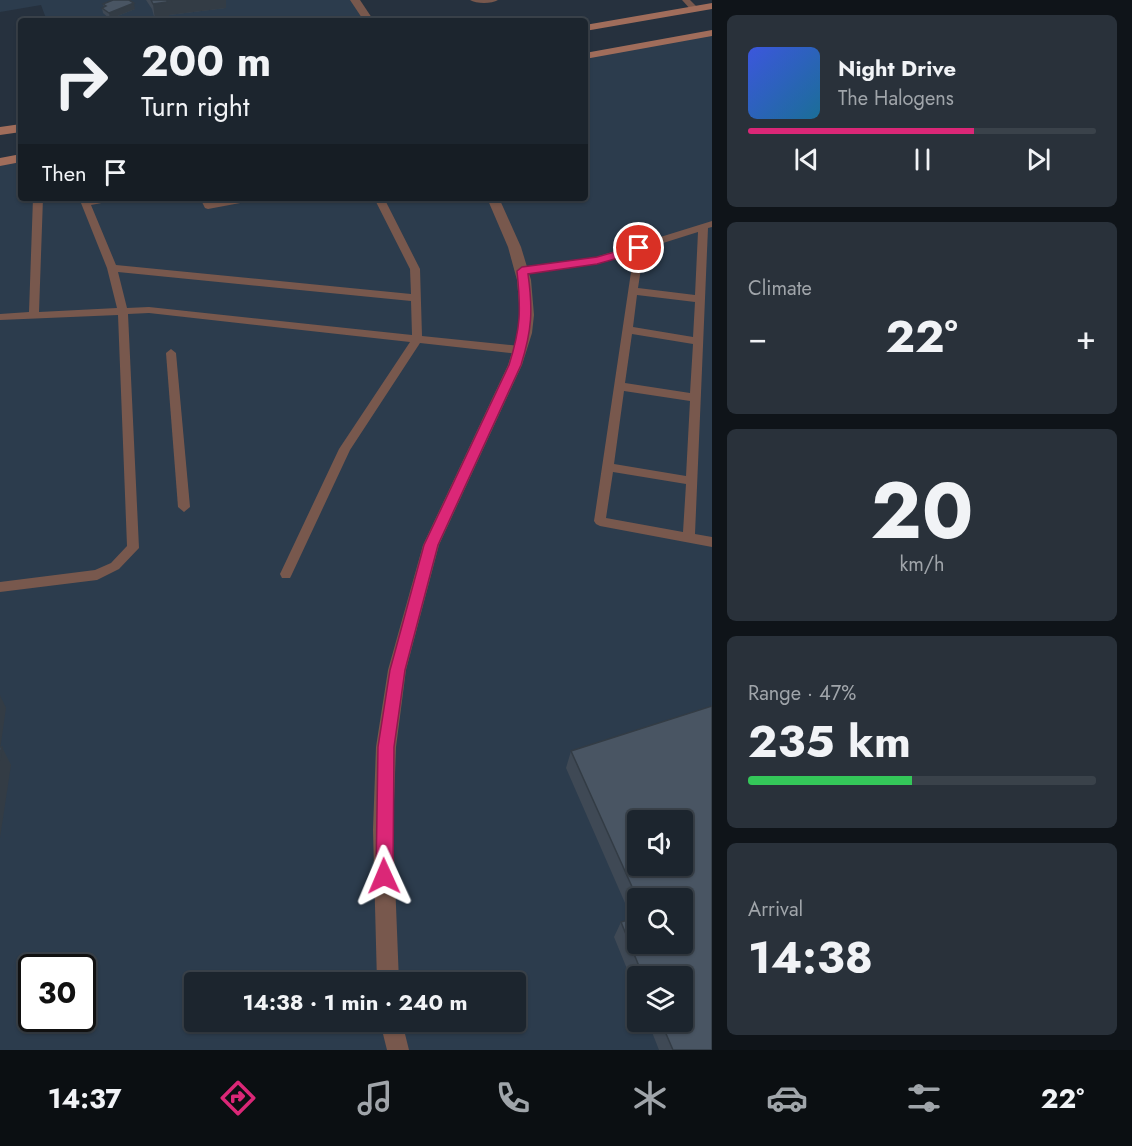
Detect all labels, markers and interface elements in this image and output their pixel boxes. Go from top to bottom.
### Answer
text: 200 m [141,31,271,92]
icon: right [42,42,120,120]
text: Night Drive [838,52,956,84]
text: The Halogens [838,84,954,113]
text: Turn right [141,87,249,126]
icon: previous [790,143,823,176]
icon: pause [906,143,939,176]
icon: next [1022,143,1055,176]
icon: arrive [99,156,132,189]
text: Then [42,157,87,189]
pin [613,222,664,273]
icon: arrive [622,231,655,264]
text: Climate [748,274,812,303]
text: 22° [885,304,958,369]
text: − [748,314,767,361]
text: + [1076,314,1096,361]
text: 20 [871,455,973,567]
text: km/h [899,550,945,579]
text: Range · 47% [748,679,856,708]
text: 235 km [748,709,911,774]
map controls [627,810,693,1032]
button: sound [627,810,693,876]
position arrow [352,844,416,908]
button: search [627,888,693,954]
text: Arrival [748,895,803,924]
text: 14:38 [748,925,873,990]
speed limit sign: 30 [18,954,96,1032]
button: layers [627,966,693,1032]
text: 14:38 · 1 min · 240 m [242,986,468,1018]
icon: directions [217,1077,259,1119]
icon: music [354,1077,396,1119]
icon: phone [492,1077,534,1119]
icon: climate [629,1077,671,1119]
icon: car [766,1077,808,1119]
icon: filters [903,1077,945,1119]
text: 14:37 [48,1079,122,1118]
text: 22° [1041,1079,1084,1118]

